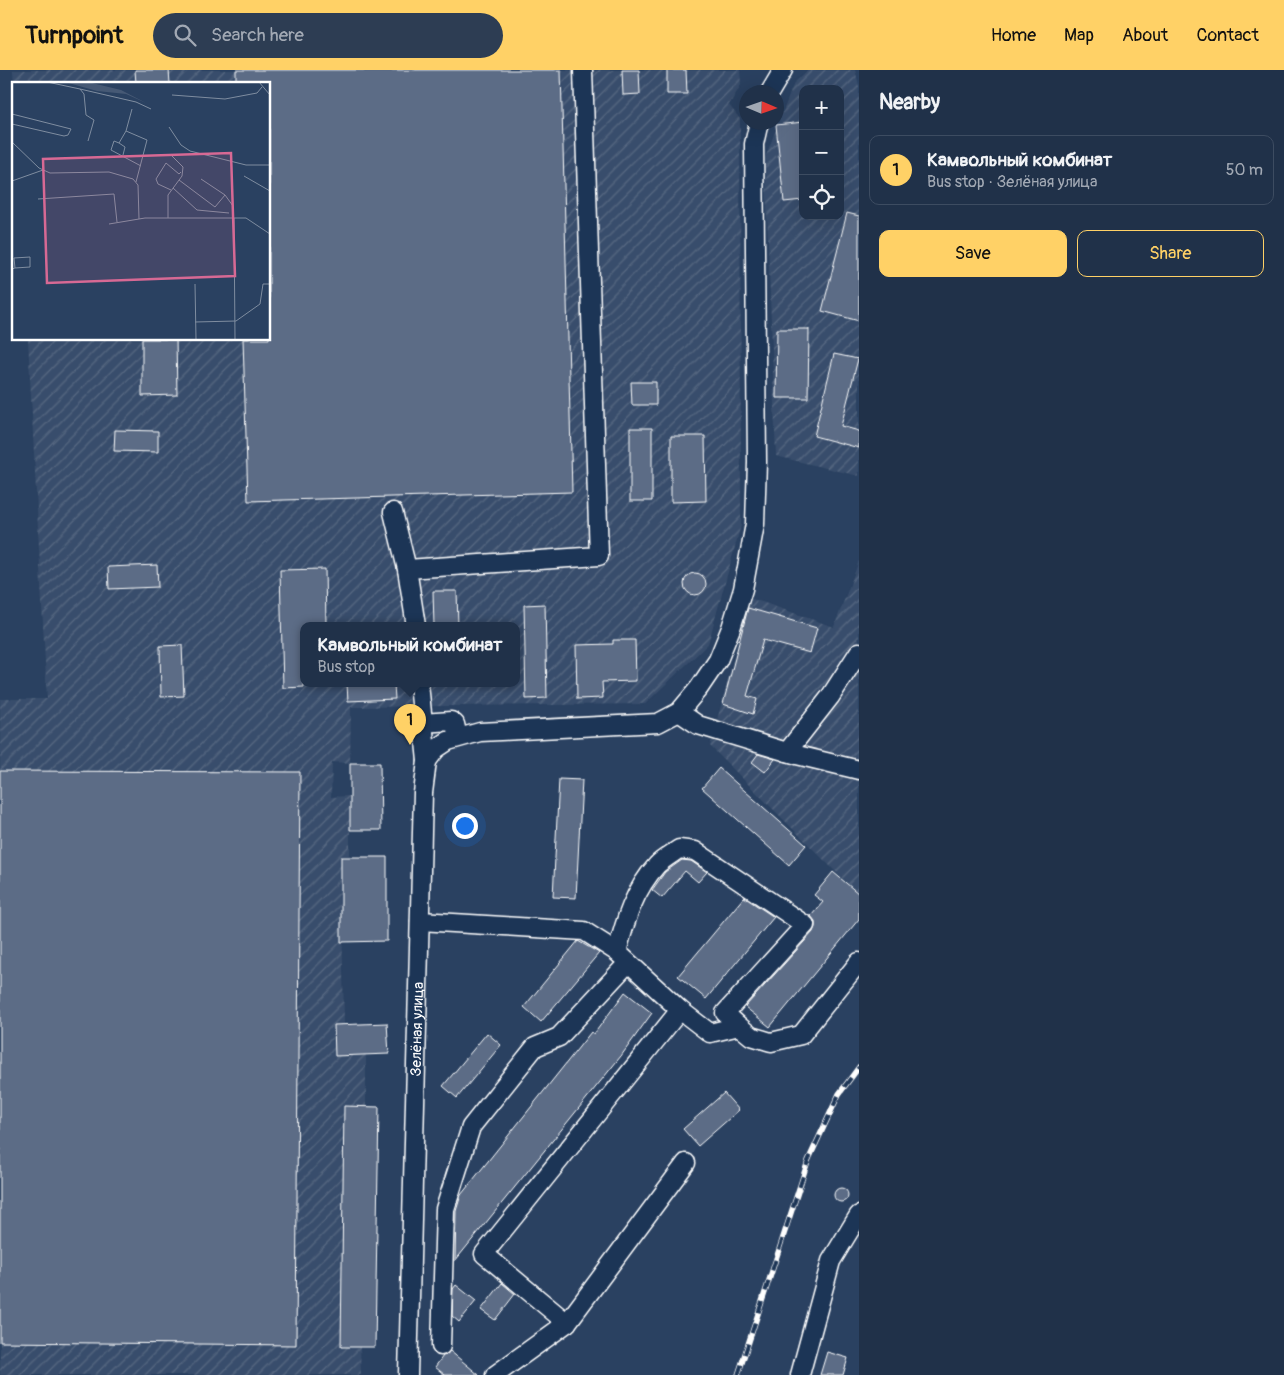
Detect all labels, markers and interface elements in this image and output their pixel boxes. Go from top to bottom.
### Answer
search box [153,13,503,58]
text: Turnpoint [25,21,123,50]
icon: search [171,21,199,49]
text: Search here [211,23,304,47]
text: Home [991,24,1036,47]
text: Map [1064,24,1094,47]
text: About [1122,24,1168,47]
text: Contact [1196,24,1259,47]
inset map [12,82,270,340]
north arrow [739,85,784,130]
map controls [799,85,844,220]
button: + [799,85,844,130]
text: Nearby [879,89,940,116]
button: − [799,130,844,175]
text: Камвольный комбинат [927,148,1112,172]
text: 1 [893,160,899,180]
text: 50 m [1226,160,1263,180]
text: Bus stop · Зелёная улица [927,172,1098,192]
button: locate [799,175,844,220]
button: Save [879,230,1067,277]
button: Share [1077,230,1264,277]
popup [300,622,520,687]
text: Камвольный комбинат [317,633,503,657]
text: Bus stop [317,657,375,677]
pin: 1 [394,704,426,745]
your location [452,813,478,839]
street label: Зелёная улица [407,982,428,1077]

